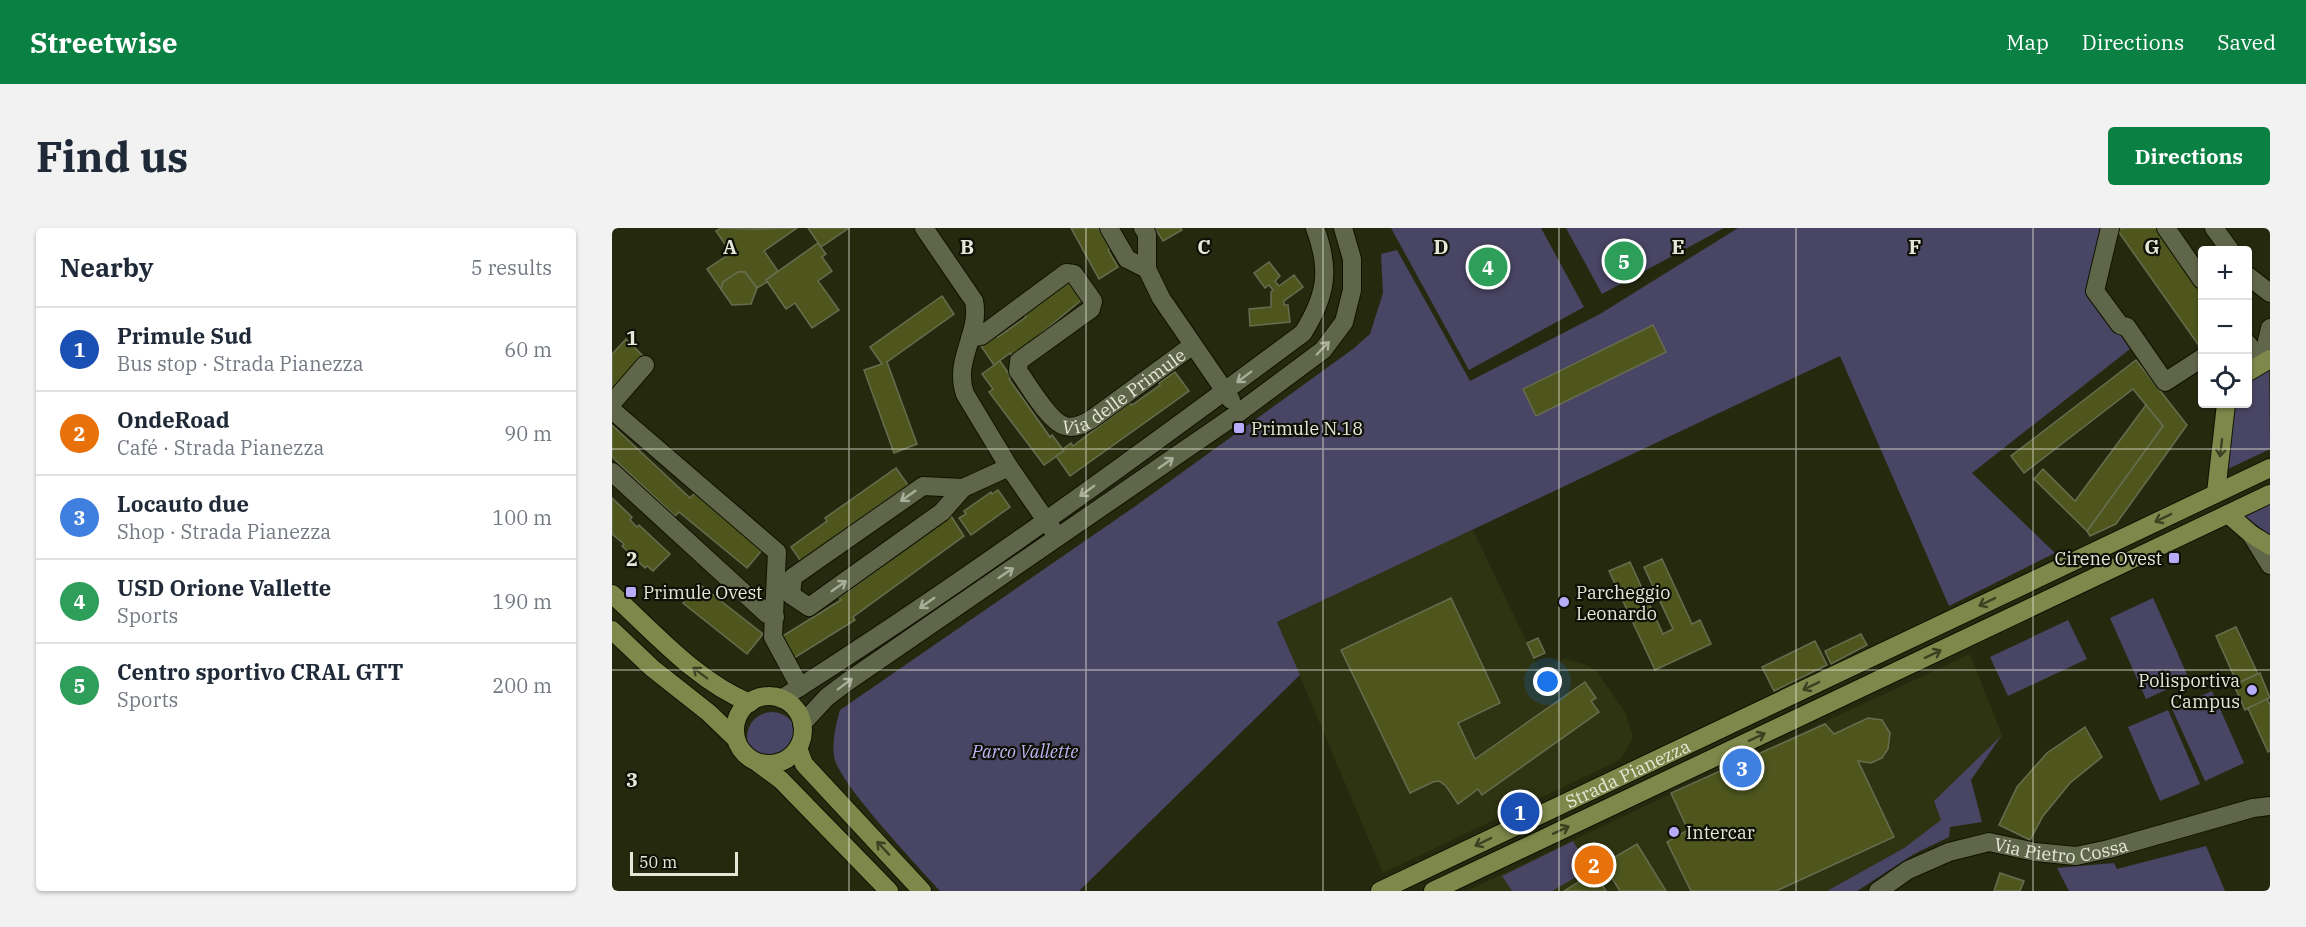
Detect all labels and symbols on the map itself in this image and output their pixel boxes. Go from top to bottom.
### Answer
text: A [723,233,737,260]
text: B [960,233,974,260]
text: C [1197,233,1211,260]
text: D [1433,233,1449,260]
text: E [1671,233,1685,260]
text: F [1909,233,1921,260]
text: G [2144,233,2160,260]
pin: 5 [1604,238,1644,284]
pin: 4 [1468,244,1508,290]
text: 1 [626,324,638,351]
one-way arrow [1316,340,1330,355]
street label: Via delle Primule [1061,343,1190,439]
one-way arrow [1237,370,1253,383]
place label: Primule N.18 [1251,417,1363,440]
marker: Primule N.18 [1232,421,1246,435]
one-way arrow [2215,438,2226,457]
one-way arrow [1157,457,1174,469]
one-way arrow [1079,485,1095,497]
one-way arrow [900,490,917,502]
one-way arrow [2154,512,2172,524]
text: 2 [626,545,638,572]
place label: Cirene Ovest [2055,547,2162,570]
marker: Cirene Ovest [2167,551,2181,565]
one-way arrow [997,567,1014,580]
one-way arrow [830,580,846,592]
place label: Primule Ovest [643,581,762,604]
place label: Parcheggio Leonardo [1576,581,1670,625]
marker: Primule Ovest [624,585,638,599]
marker: Parcheggio Leonardo [1557,595,1571,609]
one-way arrow [1978,596,1996,608]
one-way arrow [919,597,936,609]
one-way arrow [1923,647,1941,659]
one-way arrow [693,666,709,679]
your location [1533,667,1562,696]
place label: Polisportiva Campus [2138,669,2240,713]
one-way arrow [836,678,852,690]
one-way arrow [1802,680,1820,692]
marker: Polisportiva Campus [2245,683,2259,697]
one-way arrow [1747,731,1765,743]
street label: Strada Pianezza [1561,734,1694,813]
park label: Parco Vallette [971,740,1078,763]
pin: 3 [1722,746,1762,790]
text: 3 [626,766,638,793]
pin: 1 [1500,790,1540,834]
place label: Intercar [1686,821,1755,844]
one-way arrow [1552,823,1570,835]
marker: Intercar [1667,825,1681,839]
street label: Via Pietro Cossa [1992,832,2131,867]
one-way arrow [1475,837,1493,849]
one-way arrow [876,840,890,855]
pin: 2 [1574,842,1614,888]
scale bar [630,849,738,876]

